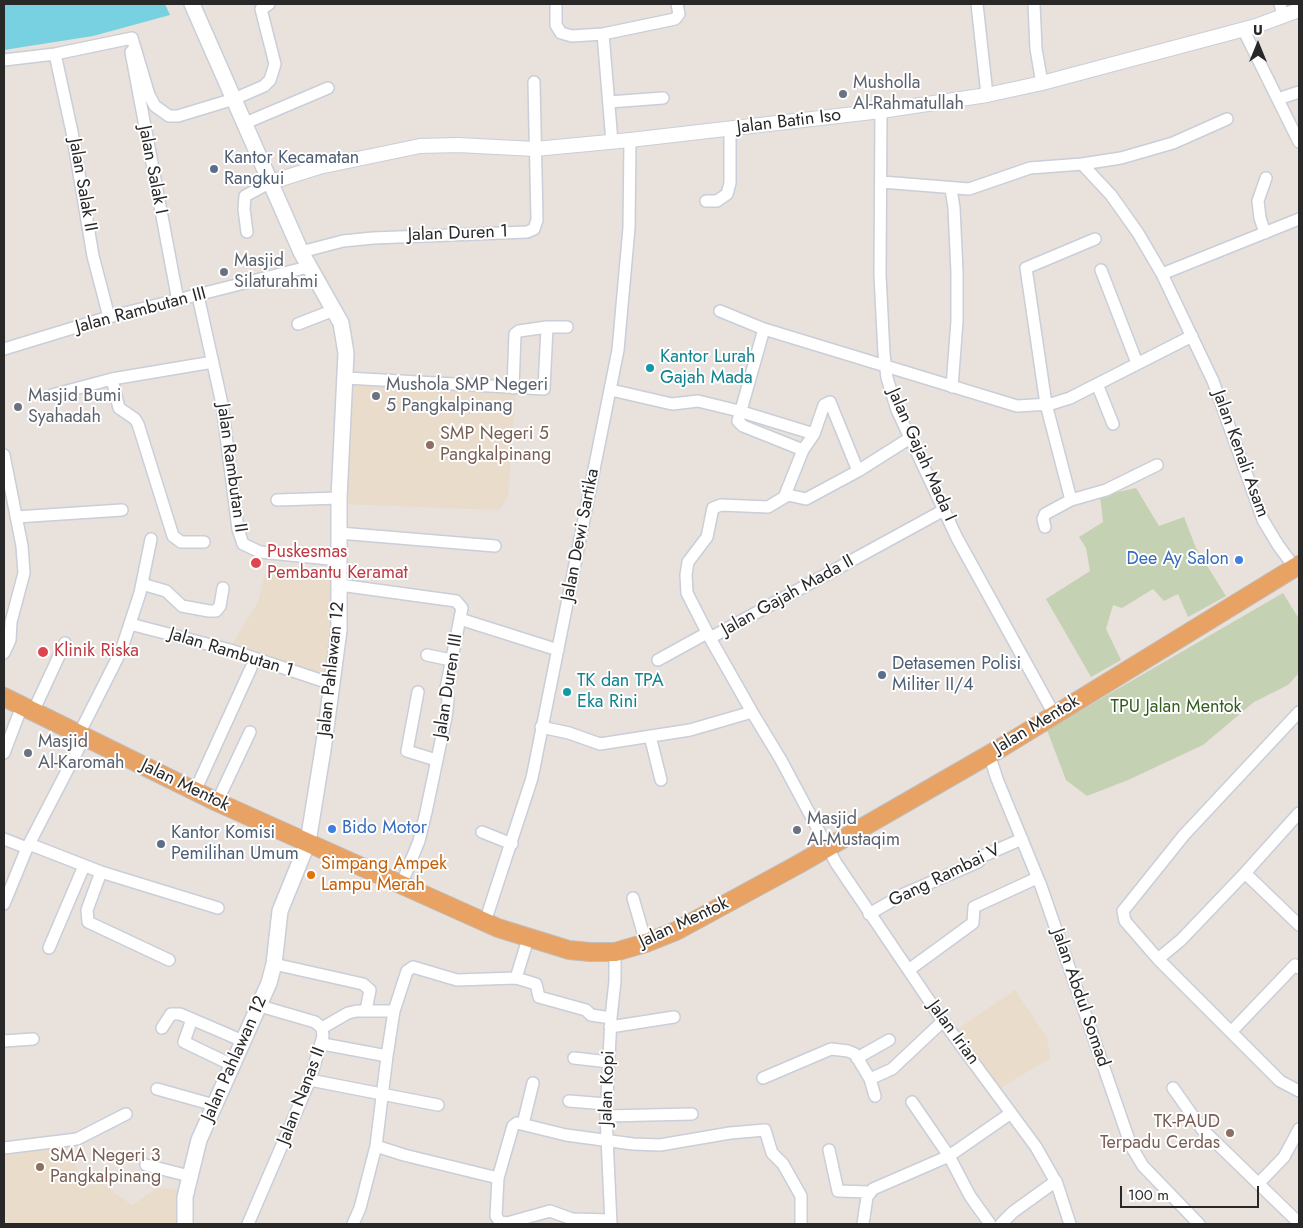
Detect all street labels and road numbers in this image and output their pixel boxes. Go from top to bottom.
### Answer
street label: Jalan Batin Iso [736,105,842,139]
street label: Jalan Salak I [133,124,171,216]
street label: Jalan Salak II [63,137,101,233]
street label: Jalan Duren 1 [407,221,509,247]
street label: Jalan Rambutan III [73,283,209,339]
street label: Jalan Gajah Mada I [882,385,960,525]
street label: Jalan Kenali Asam [1207,387,1273,521]
street label: Jalan Rambutan II [211,402,251,534]
street label: Jalan Dewi Sartika [558,467,604,603]
street label: Jalan Gajah Mada II [718,551,858,641]
street label: Jalan Pahlawan 12 [314,601,350,737]
street label: Jalan Rambutan 1 [166,624,296,682]
street label: Jalan Duren III [430,632,468,740]
street label: Jalan Mentok [990,691,1084,759]
street label: Jalan Mentok [137,755,233,817]
street label: Gang Rambai V [886,840,1004,912]
street label: Jalan Mentok [636,893,732,953]
street label: Jalan Abdul Somad [1046,926,1114,1070]
street label: Jalan Pahlawan 12 [198,993,272,1125]
street label: Jalan Irian [923,997,983,1069]
street label: Jalan Nanas II [273,1044,331,1148]
street label: Jalan Kopi [596,1050,620,1126]

